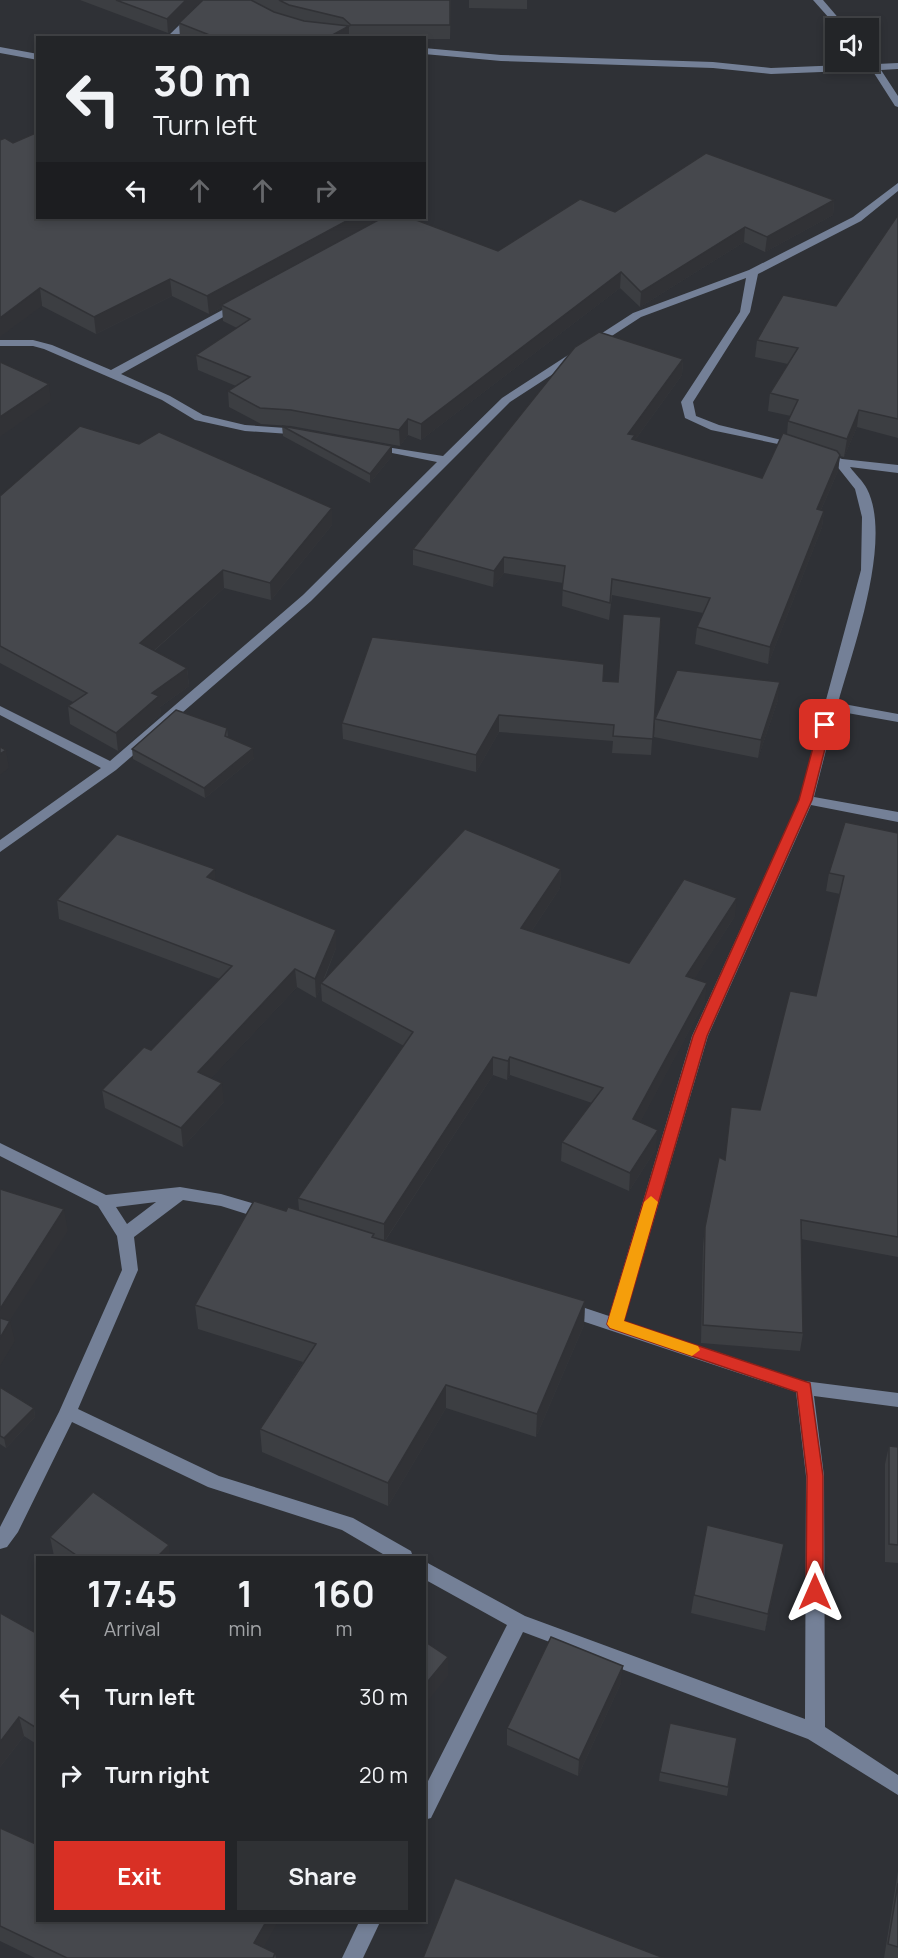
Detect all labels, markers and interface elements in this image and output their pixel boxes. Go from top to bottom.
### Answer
map controls [825,18,879,72]
button: sound [825,18,879,72]
text: 30 m [153,51,251,109]
icon: left [54,60,132,138]
text: Turn left [153,106,257,143]
icon: left [120,174,153,207]
icon: ahead [183,174,216,207]
icon: ahead [246,174,279,207]
icon: right [309,174,342,207]
pin [799,699,850,750]
icon: arrive [808,708,841,741]
position arrow [783,1560,847,1624]
text: 17:45 [87,1569,177,1618]
text: 1 [237,1569,253,1618]
text: 160 [313,1569,375,1618]
text: Arrival [104,1615,161,1642]
text: min [228,1615,262,1642]
text: m [336,1615,352,1642]
icon: left [54,1681,87,1714]
text: Turn left [105,1682,195,1712]
text: 30 m [359,1682,408,1712]
icon: right [54,1759,87,1792]
text: Turn right [105,1760,210,1790]
text: 20 m [359,1760,408,1790]
button: Exit [54,1841,225,1910]
button: Share [237,1841,408,1910]

